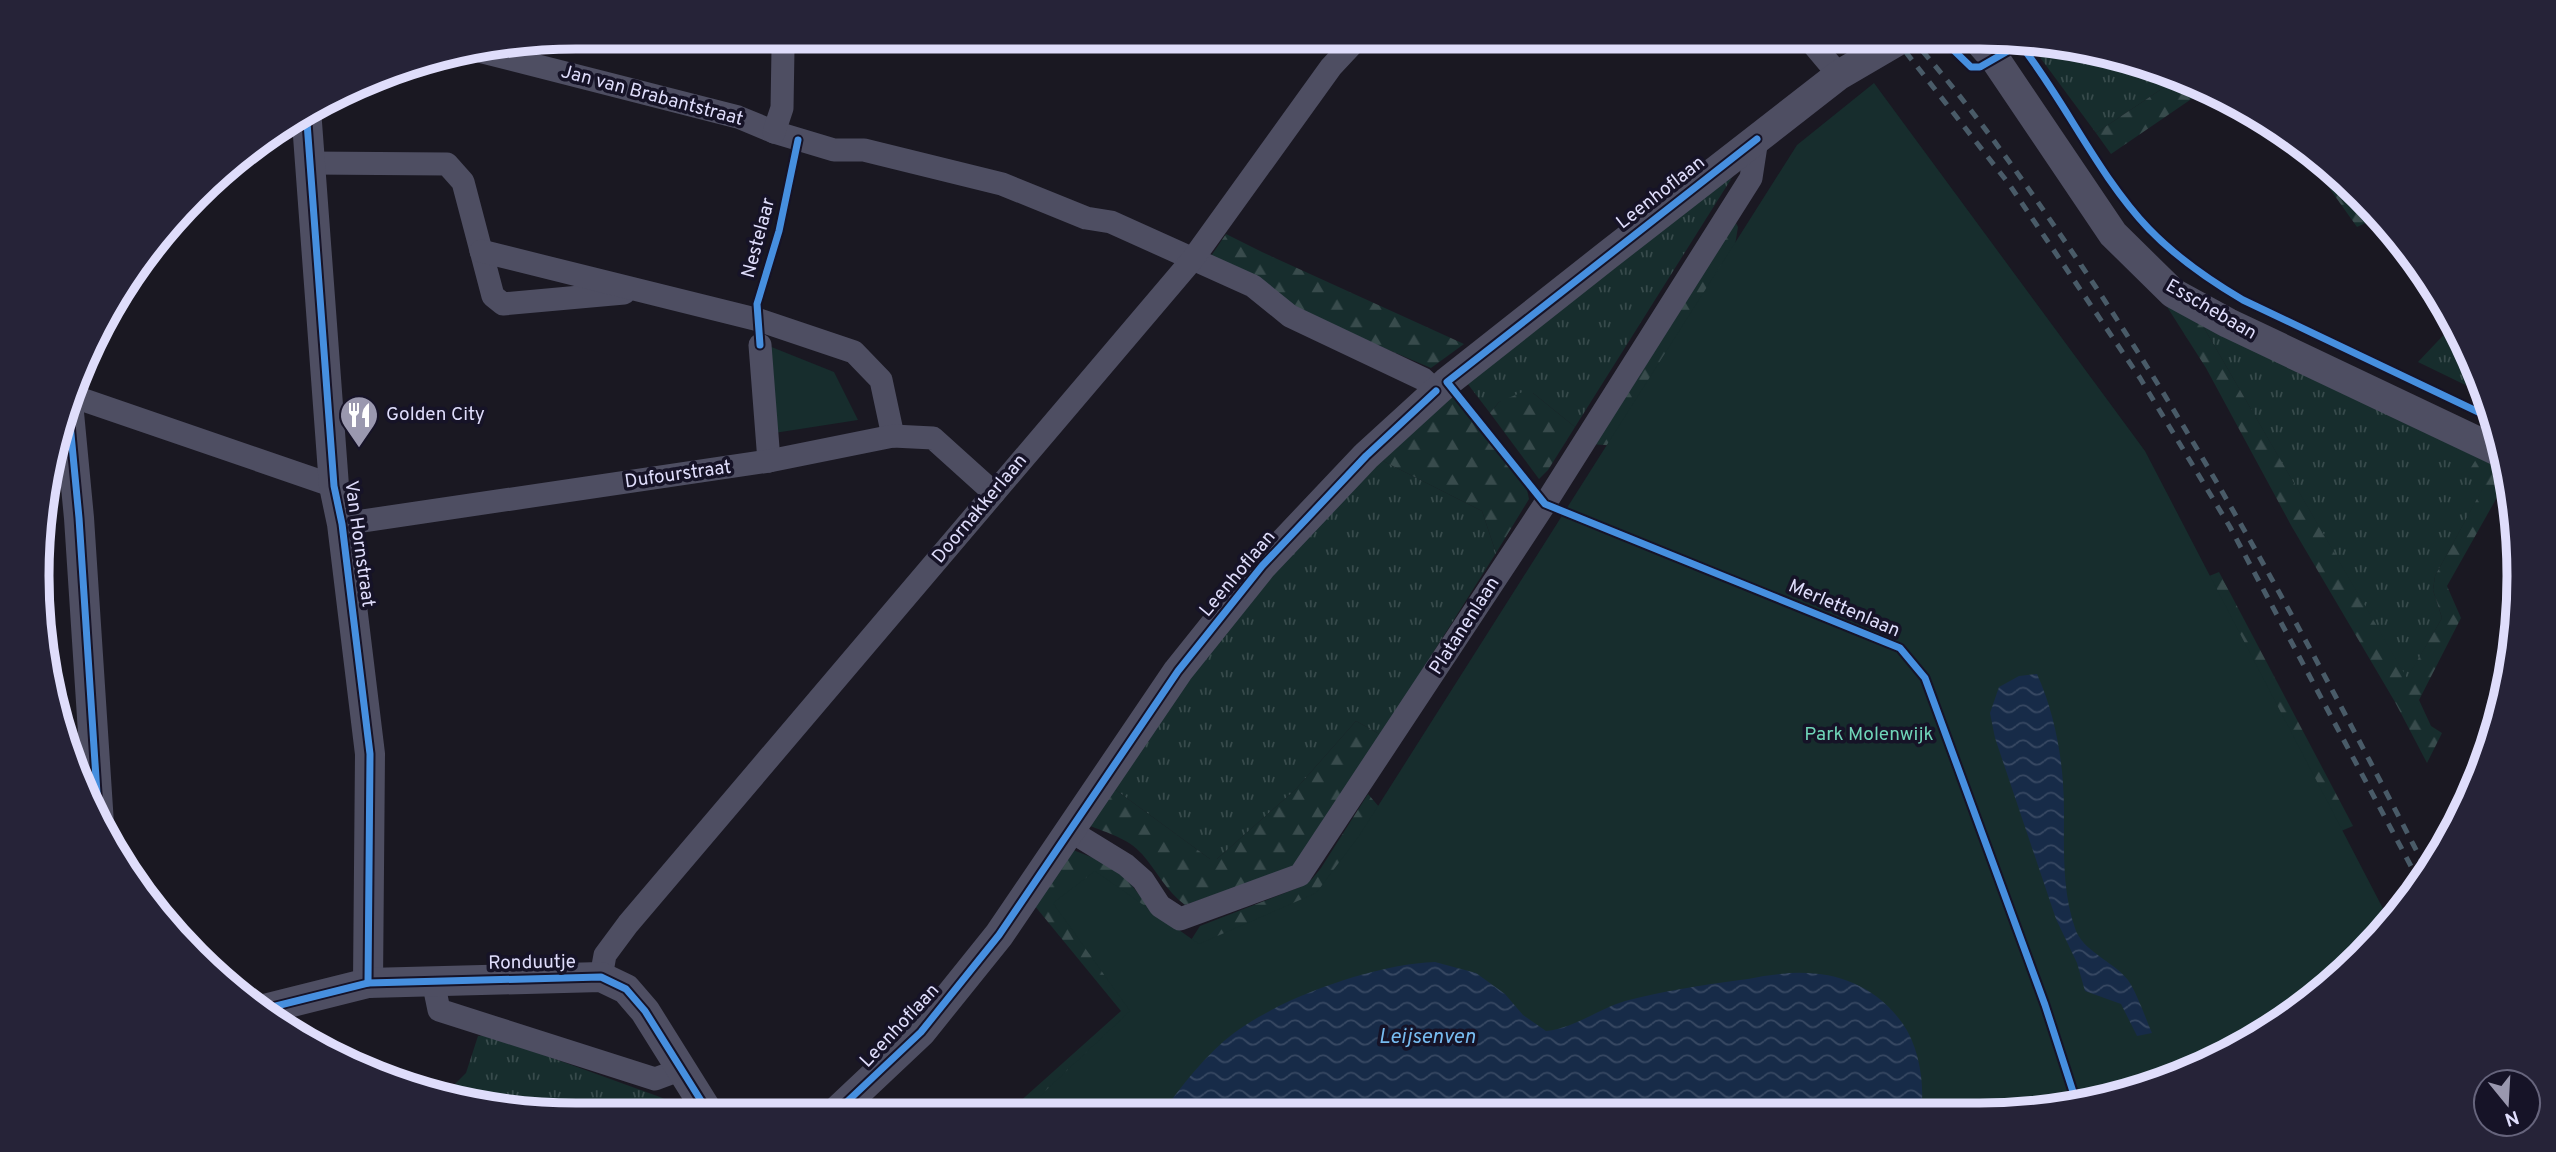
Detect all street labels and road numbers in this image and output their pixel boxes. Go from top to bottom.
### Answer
street label: Jan van Brabantstraat [558,60,746,132]
street label: Leenhoflaan [1612,151,1710,235]
street label: Nestelaar [737,195,781,281]
street label: Esschebaan [2161,274,2261,346]
street label: Doornakkerlaan [927,449,1033,569]
street label: Dufourstraat [623,456,733,494]
street label: Van Hornstraat [338,479,380,609]
street label: Leenhoflaan [1195,526,1281,622]
street label: Platanenlaan [1424,572,1506,680]
street label: Merlettenlaan [1785,575,1903,643]
street label: Ronduutje [488,950,576,976]
street label: Leenhoflaan [855,979,945,1073]

